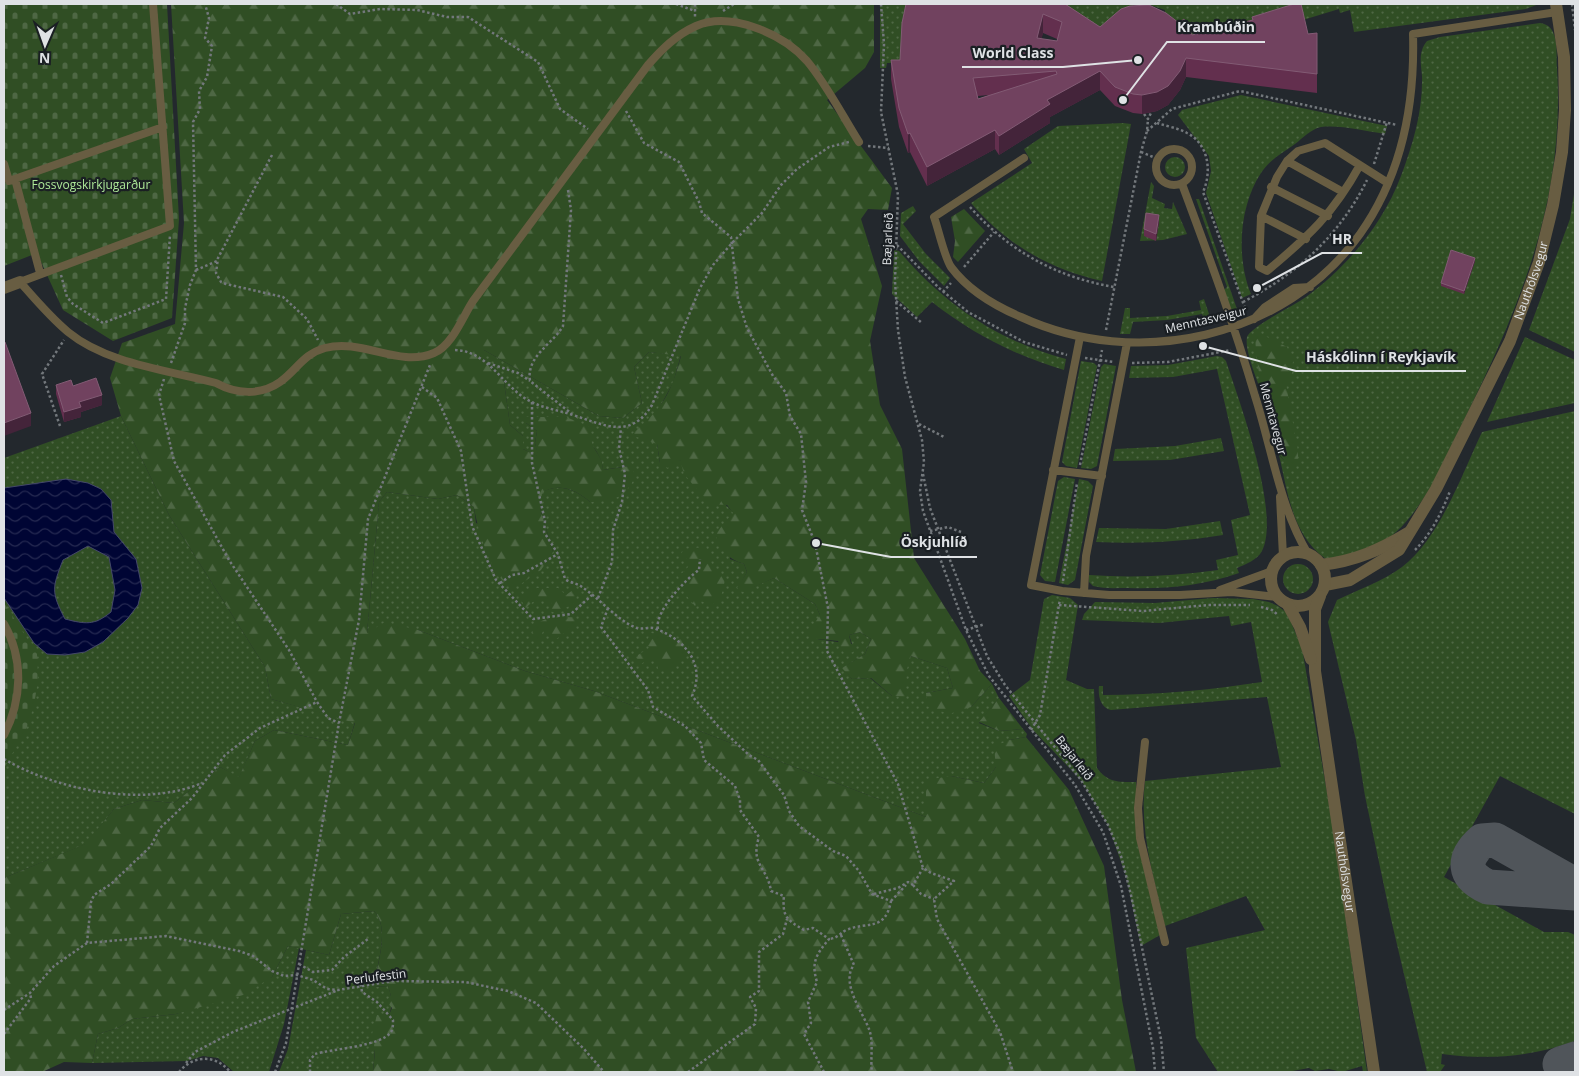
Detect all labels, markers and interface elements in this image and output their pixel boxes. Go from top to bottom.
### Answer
callout: Krambúðin [1167,13,1265,42]
text: Krambúðin [1177,17,1255,36]
north arrow [20,20,70,70]
callout: World Class [962,38,1063,67]
text: World Class [973,43,1053,62]
text: N [39,49,51,68]
park label: Fossvogskirkjugarður [32,176,150,193]
street label: Bæjarleið [878,212,897,266]
callout: HR [1322,224,1362,253]
text: HR [1332,229,1353,248]
street label: Nauthólsvegur [1510,239,1552,322]
street label: Menntasveigur [1163,302,1249,337]
callout: Háskólinn í Reykjavík [1296,342,1466,371]
text: Háskólinn í Reykjavík [1306,347,1456,366]
street label: Menntavegur [1256,381,1291,457]
callout: Öskjuhlíð [891,528,977,557]
text: Öskjuhlíð [901,532,968,551]
street label: Bæjarleið [1051,732,1097,784]
street label: Nauthólsvegur [1331,830,1359,914]
street label: Perlufestin [345,964,407,989]

